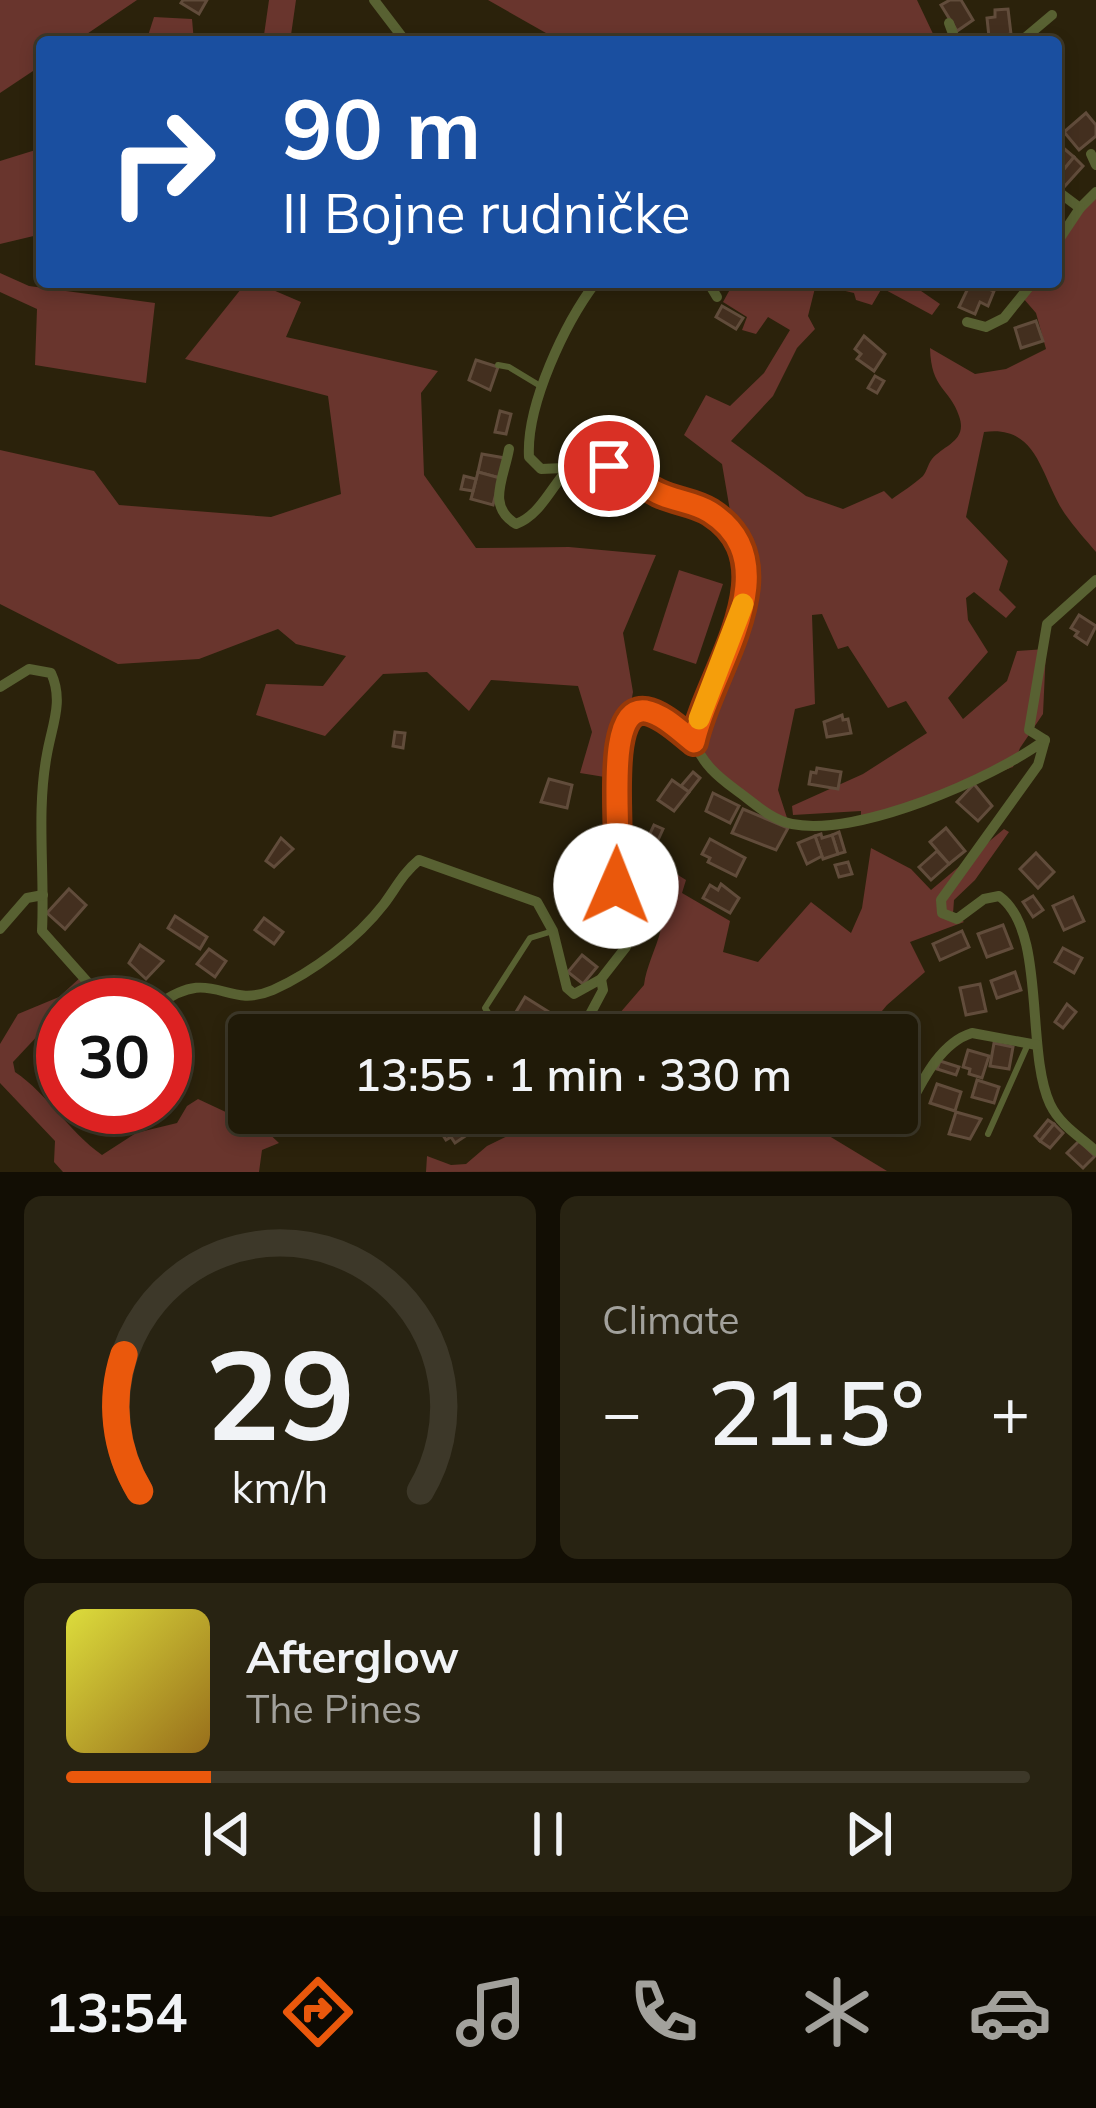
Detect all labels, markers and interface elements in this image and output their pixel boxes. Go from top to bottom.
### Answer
text: 90 m [282,75,481,180]
icon: right [84,84,240,240]
text: II Bojne rudničke [282,179,690,247]
pin [558,415,660,517]
icon: arrive [576,433,642,499]
position arrow [553,823,679,949]
speed limit sign: 30 [36,978,192,1134]
text: 13:55 · 1 min · 330 m [354,1046,792,1102]
text: Climate [602,1295,740,1344]
text: 29 [205,1315,355,1471]
text: 21.5° [707,1355,925,1468]
text: − [602,1370,642,1453]
text: + [990,1370,1030,1453]
text: km/h [231,1459,329,1513]
text: Afterglow [246,1628,459,1684]
text: The Pines [246,1684,422,1733]
icon: previous [194,1801,260,1867]
icon: pause [515,1801,581,1867]
icon: next [836,1801,902,1867]
icon: directions [276,1970,360,2054]
icon: music [449,1970,533,2054]
icon: phone [622,1970,706,2054]
icon: climate [795,1970,879,2054]
icon: car [968,1970,1052,2054]
text: 13:54 [44,1978,187,2046]

